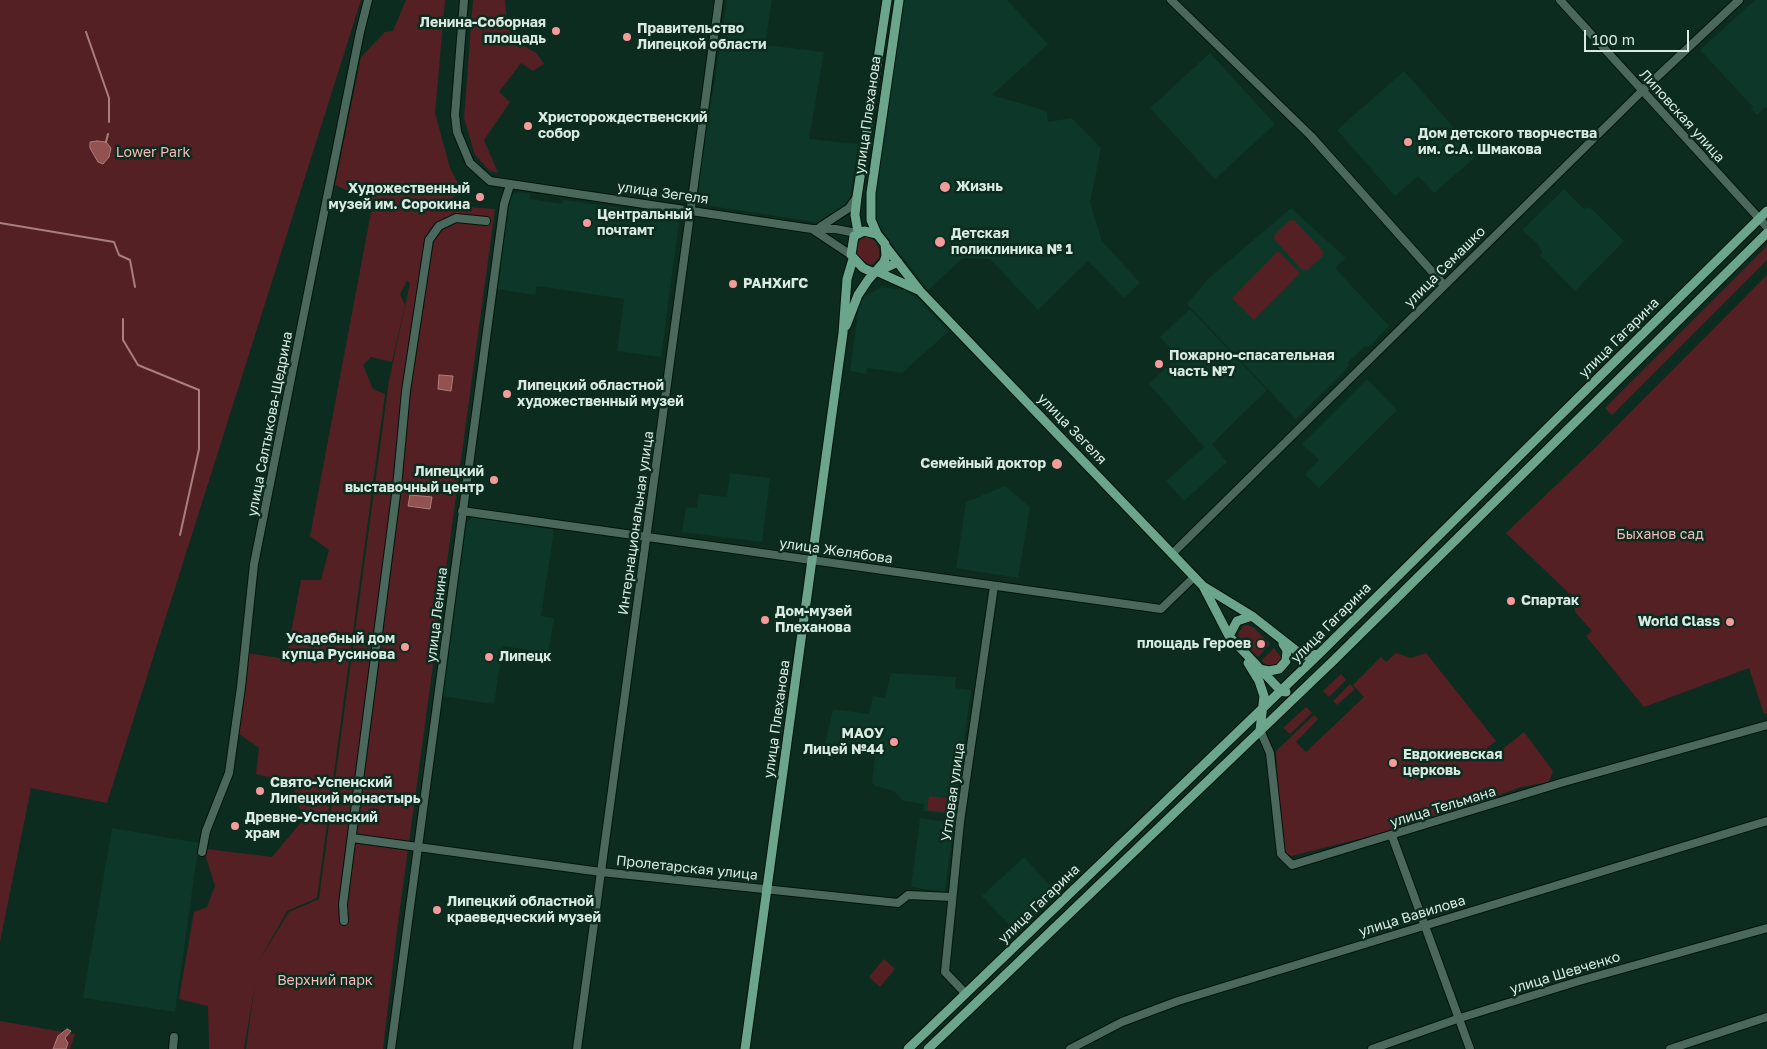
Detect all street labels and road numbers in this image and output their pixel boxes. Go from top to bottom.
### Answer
street label: улица Плеханова [851,55,885,175]
street label: Липовская улица [1636,66,1728,166]
street label: улица Зегеля [616,178,710,208]
street label: улица Семашко [1401,223,1489,311]
street label: улица Гагарина [1575,294,1663,382]
street label: улица Салтыкова-Щедрина [244,330,296,518]
street label: улица Зегеля [1034,390,1110,468]
street label: Интернациональная улица [615,430,657,616]
street label: улица Желябова [778,535,894,567]
street label: улица Ленина [423,566,451,664]
street label: улица Гагарина [1287,579,1375,667]
street label: улица Плеханова [760,659,794,779]
street label: Угловая улица [938,742,968,842]
street label: улица Тельмана [1388,783,1498,831]
street label: Пролетарская улица [615,852,759,884]
street label: улица Гагарина [995,861,1083,947]
street label: улица Вавилова [1357,892,1467,940]
street label: улица Шевченко [1508,948,1622,998]

